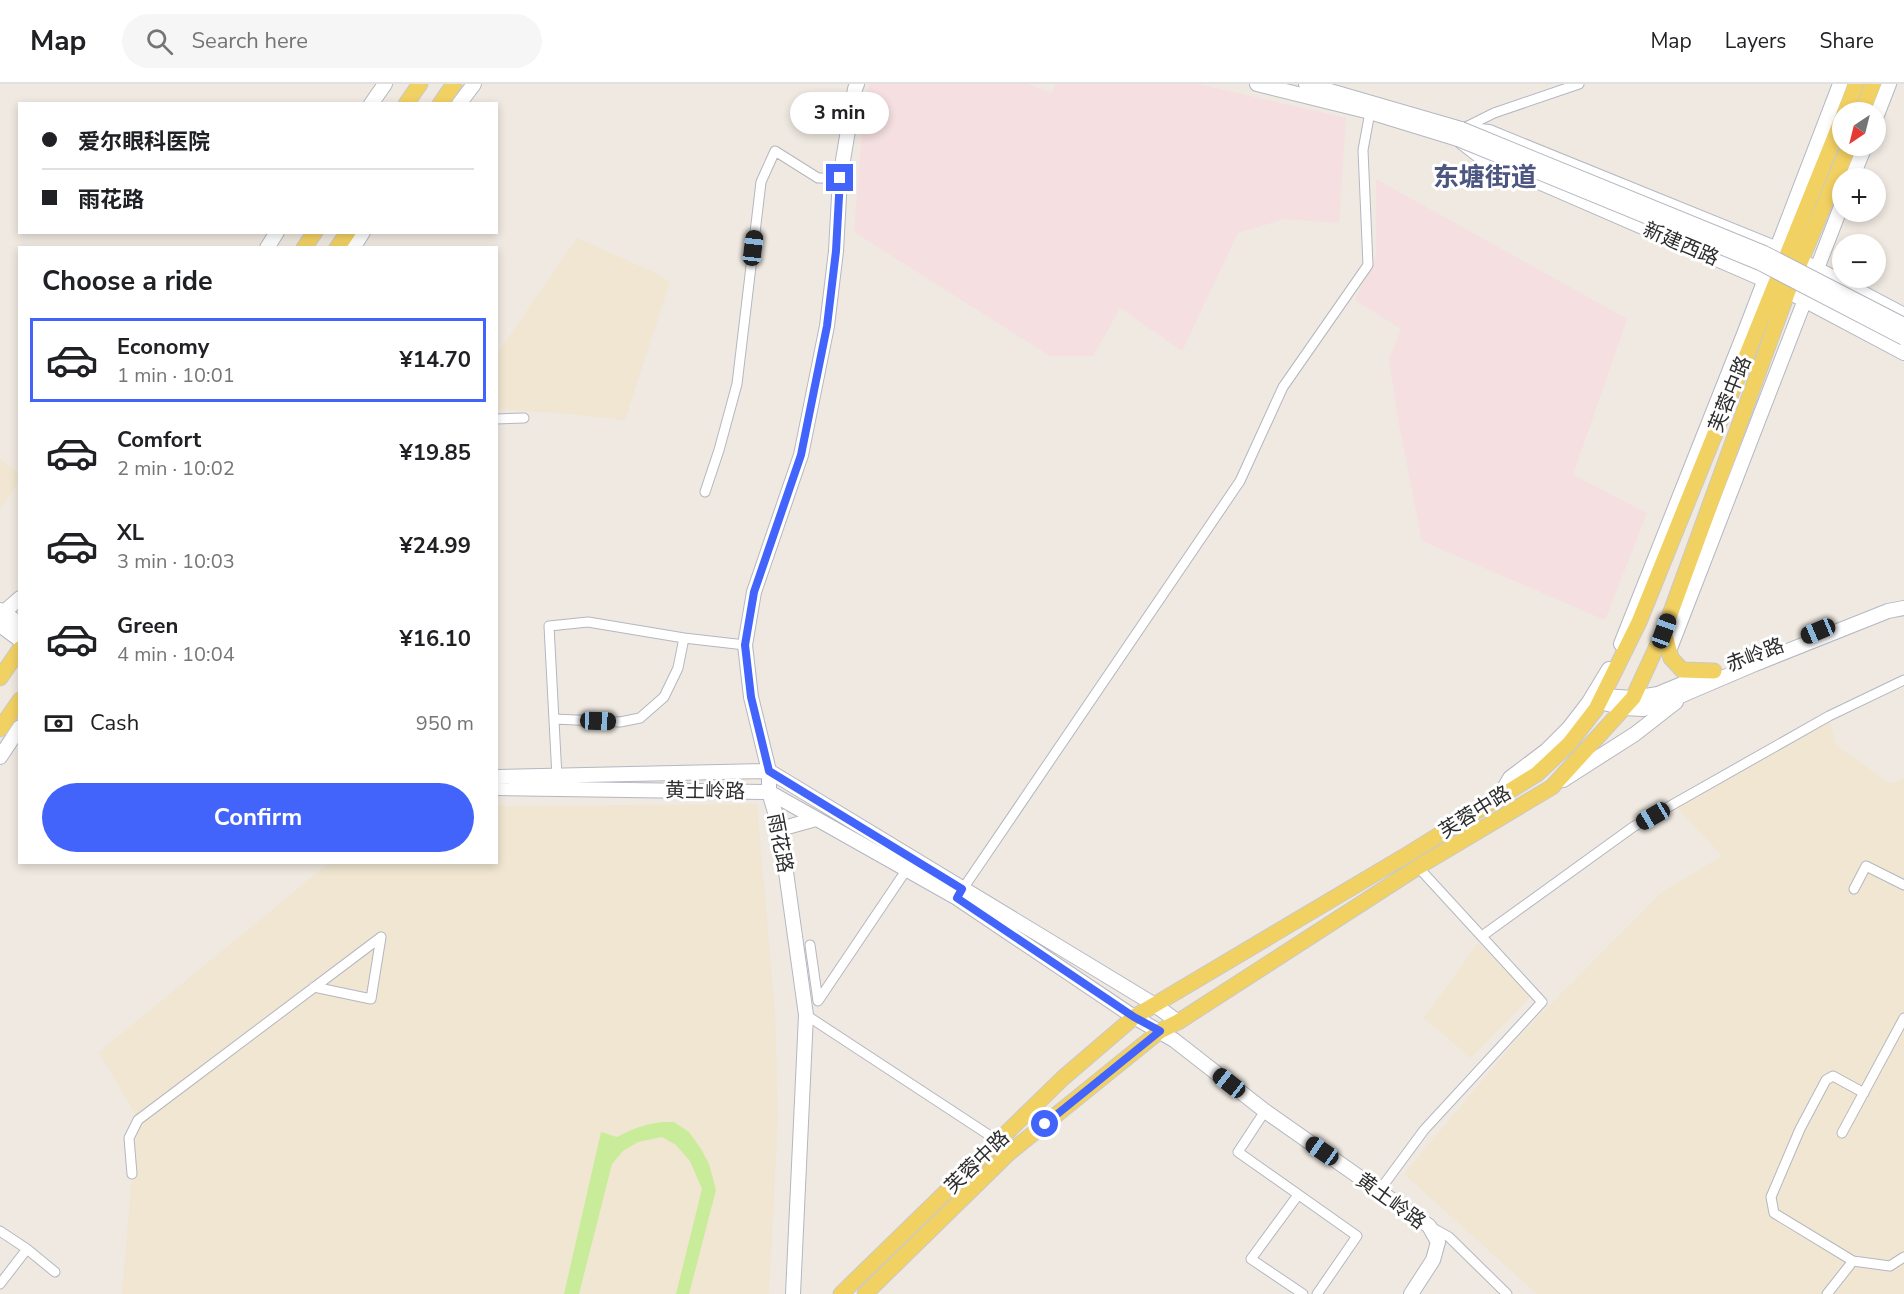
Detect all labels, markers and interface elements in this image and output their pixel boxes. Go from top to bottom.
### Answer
search box [122,14,542,68]
text: Map [30,22,86,60]
icon: search [143,25,176,58]
text: Search here [191,26,308,56]
text: Map [1650,27,1692,55]
text: Layers [1725,27,1786,55]
text: Share [1819,27,1874,55]
callout: 3 min [790,91,890,133]
text: 3 min [814,99,865,126]
north arrow [1832,102,1886,156]
map controls [1832,102,1886,288]
text: 爱尔眼科医院 [78,127,210,157]
district label: 东塘街道 [1433,160,1537,195]
route end [826,164,853,191]
button: + [1832,168,1886,222]
text: 雨花路 [78,185,144,215]
street label: 新建西路 [1639,216,1723,272]
car [742,229,764,267]
button: − [1832,234,1886,288]
text: Choose a ride [42,263,213,300]
text: Economy [117,332,209,362]
icon: car [45,333,99,387]
text: ¥14.70 [400,345,471,375]
street label: 芙蓉中路 [1702,352,1758,436]
text: 1 min · 10:01 [117,362,235,389]
text: Comfort [117,425,201,455]
icon: car [45,426,99,480]
text: ¥19.85 [400,438,471,468]
text: 2 min · 10:02 [117,455,235,482]
text: XL [117,518,144,548]
icon: car [45,519,99,573]
text: ¥24.99 [400,531,471,561]
text: 3 min · 10:03 [117,548,235,575]
text: Green [117,611,178,641]
car [1649,611,1679,651]
icon: car [45,612,99,666]
car [1798,616,1838,646]
text: ¥16.10 [400,624,471,654]
street label: 赤岭路 [1722,632,1788,678]
text: 4 min · 10:04 [117,641,235,668]
icon: cash [42,707,75,740]
text: Cash [90,708,139,738]
text: 950 m [416,710,474,737]
car [580,711,616,731]
street label: 黄土岭路 [665,777,745,805]
street label: 芙蓉中路 [1434,779,1516,845]
button: Confirm [42,783,474,852]
car [1633,799,1673,833]
street label: 雨花路 [761,811,799,875]
car [1209,1065,1249,1101]
route start [1031,1110,1058,1137]
street label: 芙蓉中路 [939,1125,1015,1199]
car [1302,1133,1342,1169]
street label: 黄土岭路 [1351,1167,1431,1235]

